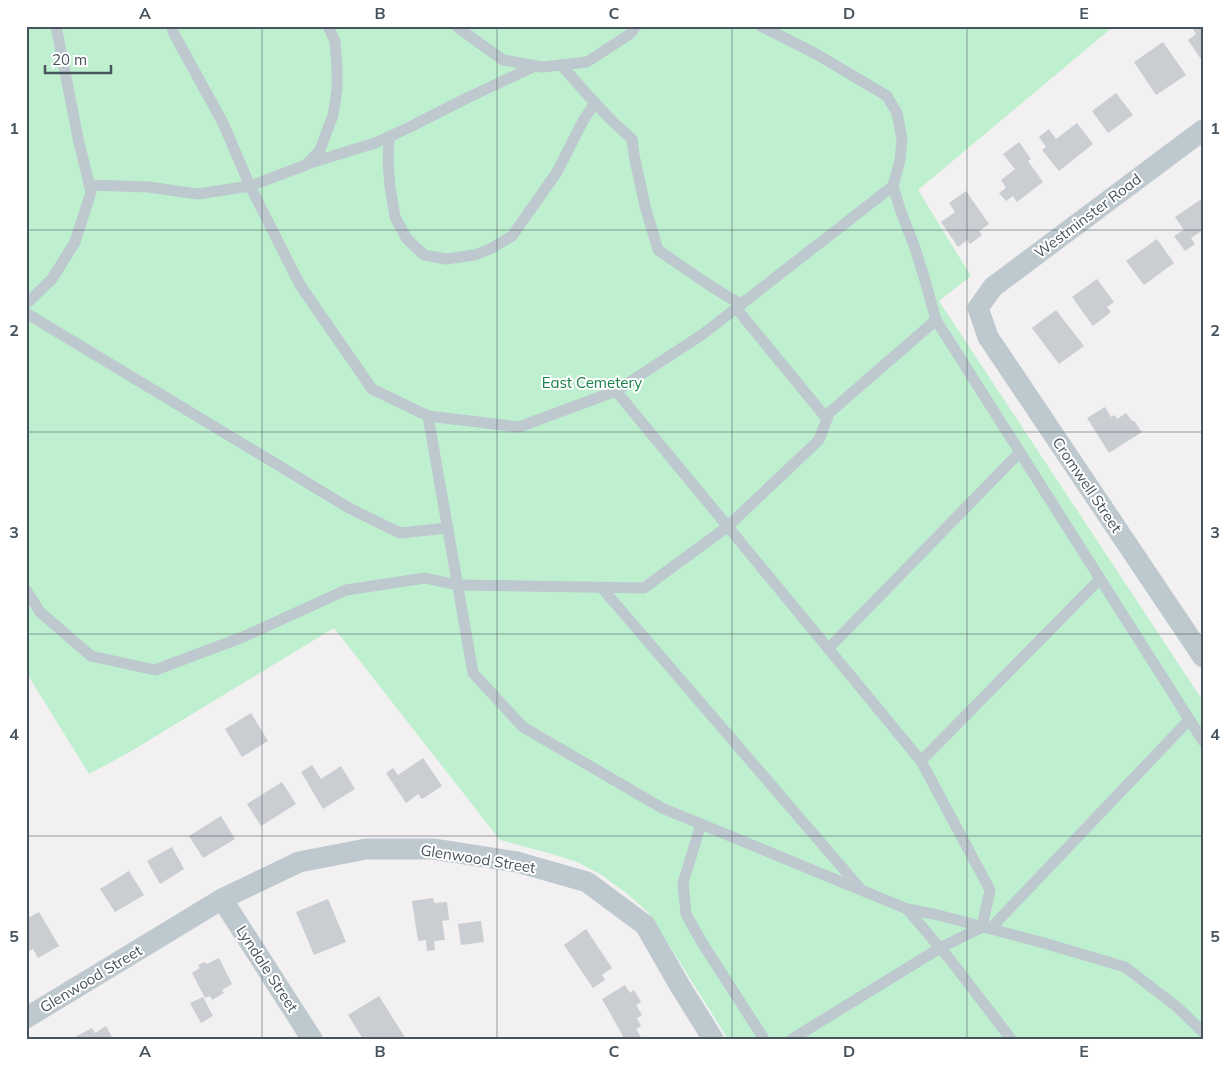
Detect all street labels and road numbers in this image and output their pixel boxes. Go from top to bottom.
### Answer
street label: Westminster Road [1030,169,1145,262]
street label: Cromwell Street [1049,433,1126,536]
street label: Glenwood Street [419,840,537,877]
street label: Lyndale Street [232,922,302,1016]
street label: Glenwood Street [36,941,145,1017]

